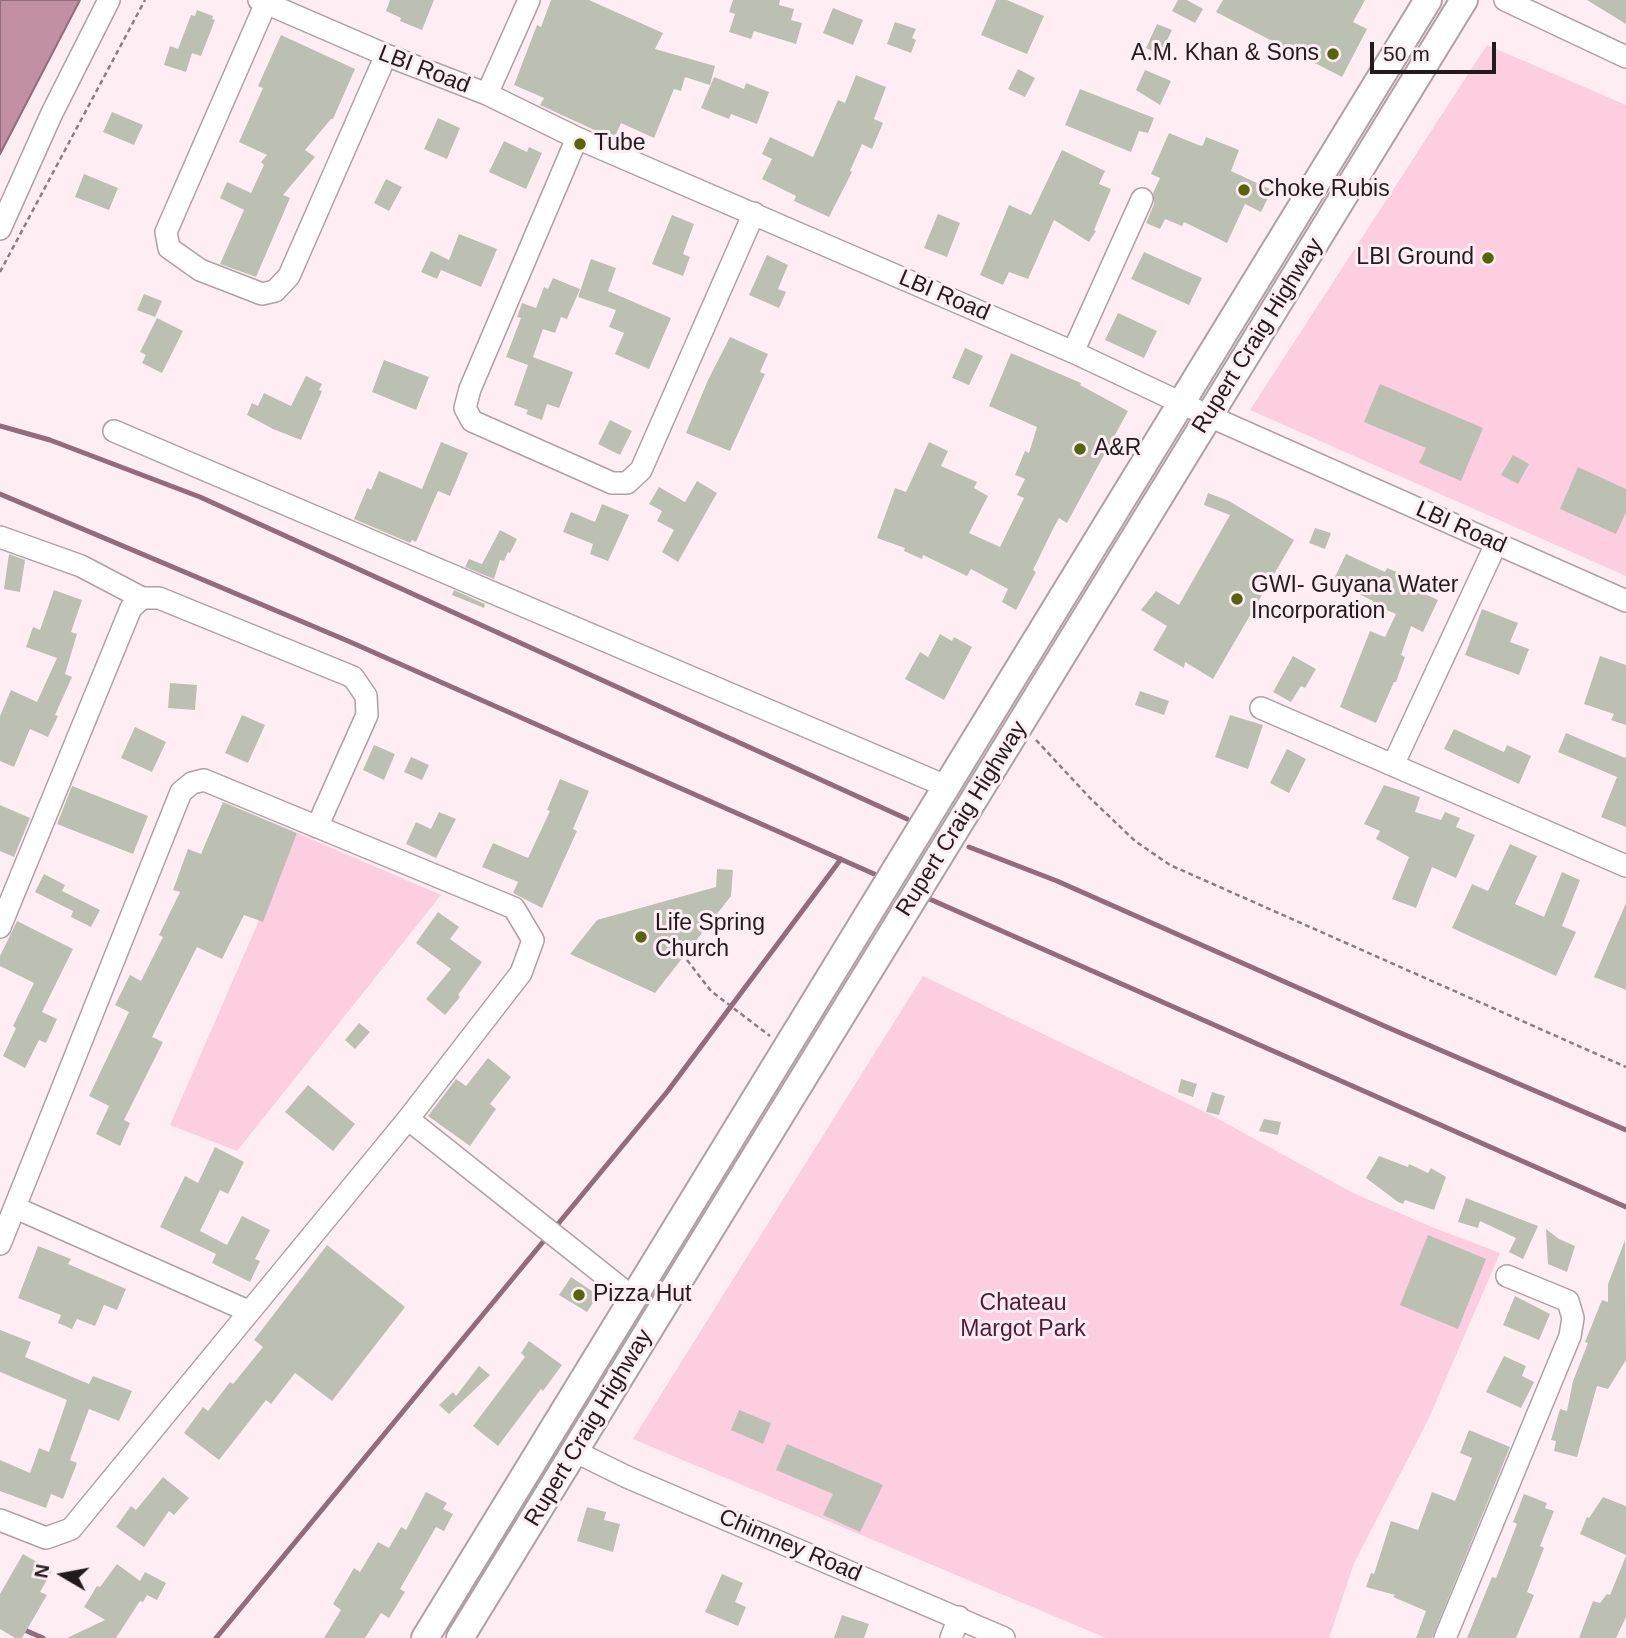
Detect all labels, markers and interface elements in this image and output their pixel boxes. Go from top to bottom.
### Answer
scale bar [1374,28,1500,72]
street label: LBI Road [374,40,474,100]
place label: A.M. Khan & Sons [1131,40,1319,68]
text: 50 m [1383,42,1430,65]
marker: A.M. Khan & Sons [1325,46,1341,62]
place label: Tube [594,130,646,158]
marker: Tube [572,136,588,152]
place label: Choke Rubis [1258,176,1390,204]
marker: Choke Rubis [1236,182,1252,198]
street label: Rupert Craig Highway [1187,233,1329,439]
place label: LBI Ground [1356,244,1474,272]
marker: LBI Ground [1480,250,1496,266]
street label: LBI Road [894,265,994,327]
place label: A&R [1094,435,1141,463]
marker: A&R [1072,441,1088,457]
street label: LBI Road [1412,496,1510,560]
place label: GWI- Guyana Water Incorporation [1251,572,1458,626]
marker: GWI- Guyana Water Incorporation [1229,591,1245,607]
street label: Rupert Craig Highway [891,716,1033,922]
place label: Life Spring Church [655,910,765,964]
marker: Life Spring Church [633,929,649,945]
place label: Pizza Hut [593,1281,691,1309]
marker: Pizza Hut [571,1287,587,1303]
park label: Chateau Margot Park [960,1290,1086,1344]
street label: Rupert Craig Highway [519,1324,659,1532]
street label: Chimney Road [715,1504,865,1588]
north arrow [28,1540,98,1610]
text: N [30,1563,53,1580]

